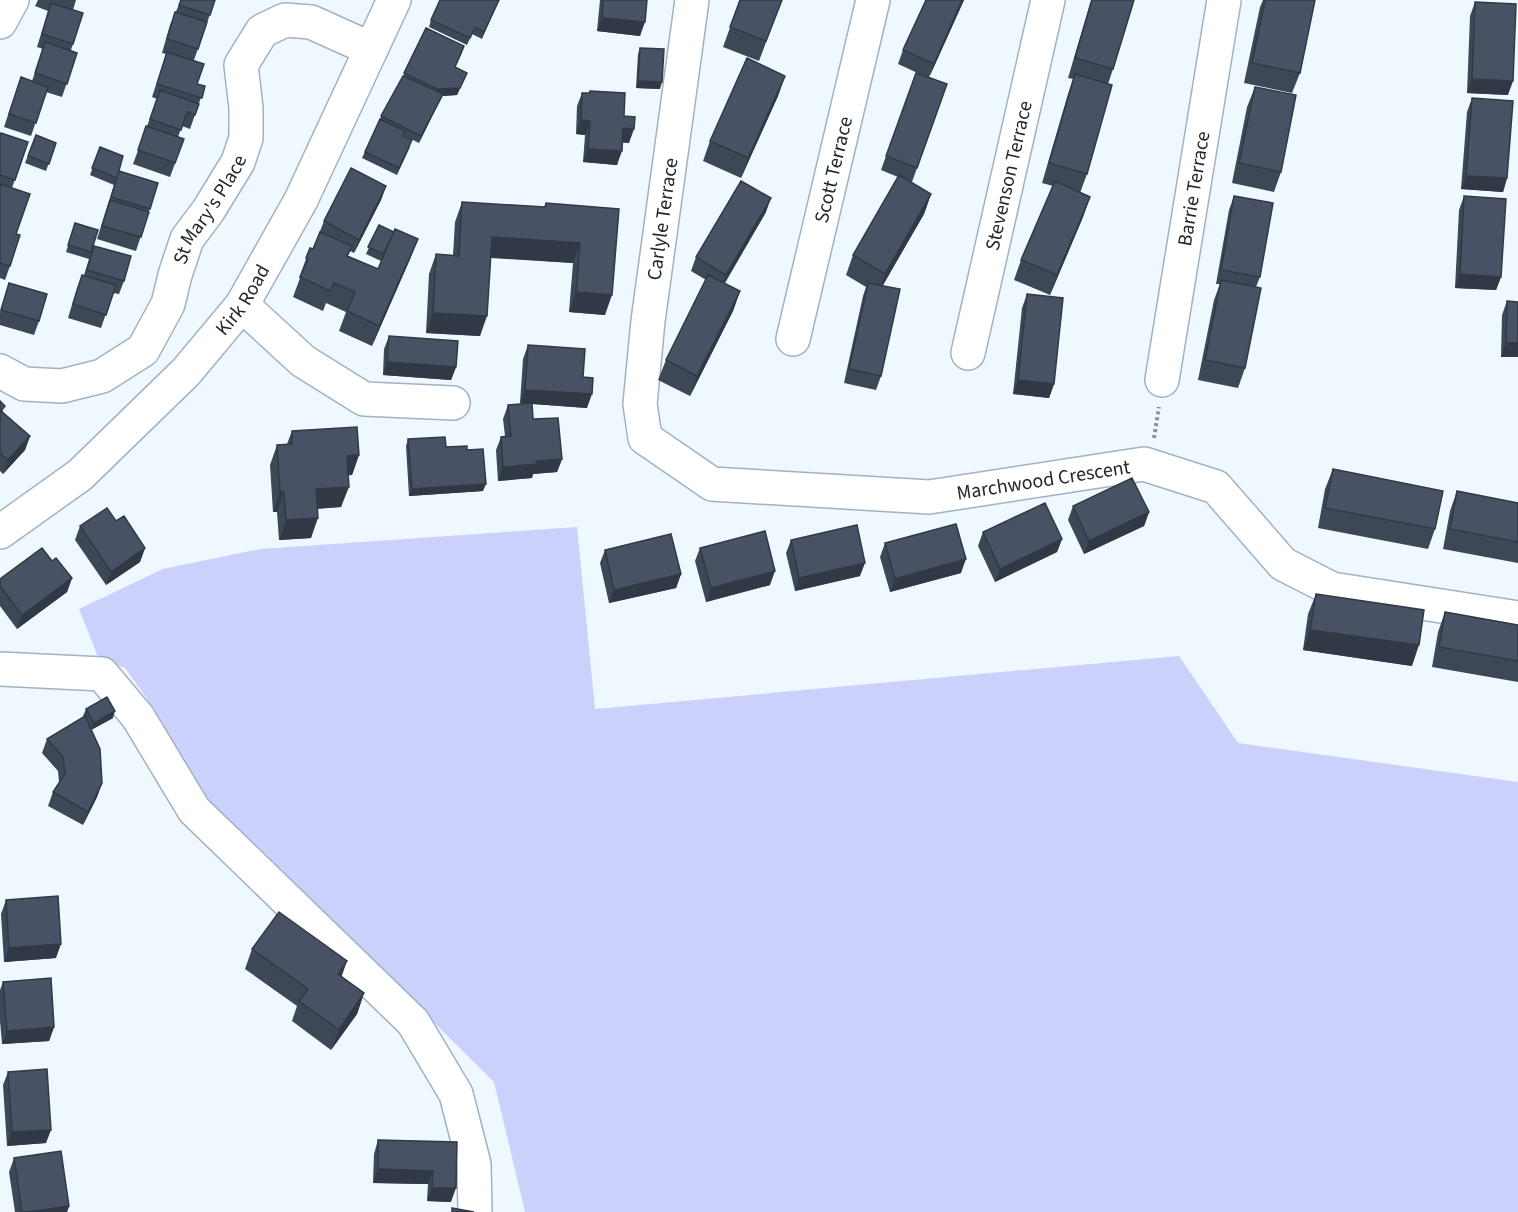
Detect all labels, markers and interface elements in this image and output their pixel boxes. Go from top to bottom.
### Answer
street label: Stevenson Terrace [979,98,1040,253]
street label: Scott Terrace [808,114,860,226]
street label: Barrie Terrace [1171,129,1217,248]
street label: St Mary's Place [167,152,254,268]
street label: Carlyle Terrace [641,156,685,282]
street label: Kirk Road [209,260,277,342]
street label: Marchwood Crescent [955,453,1132,508]

